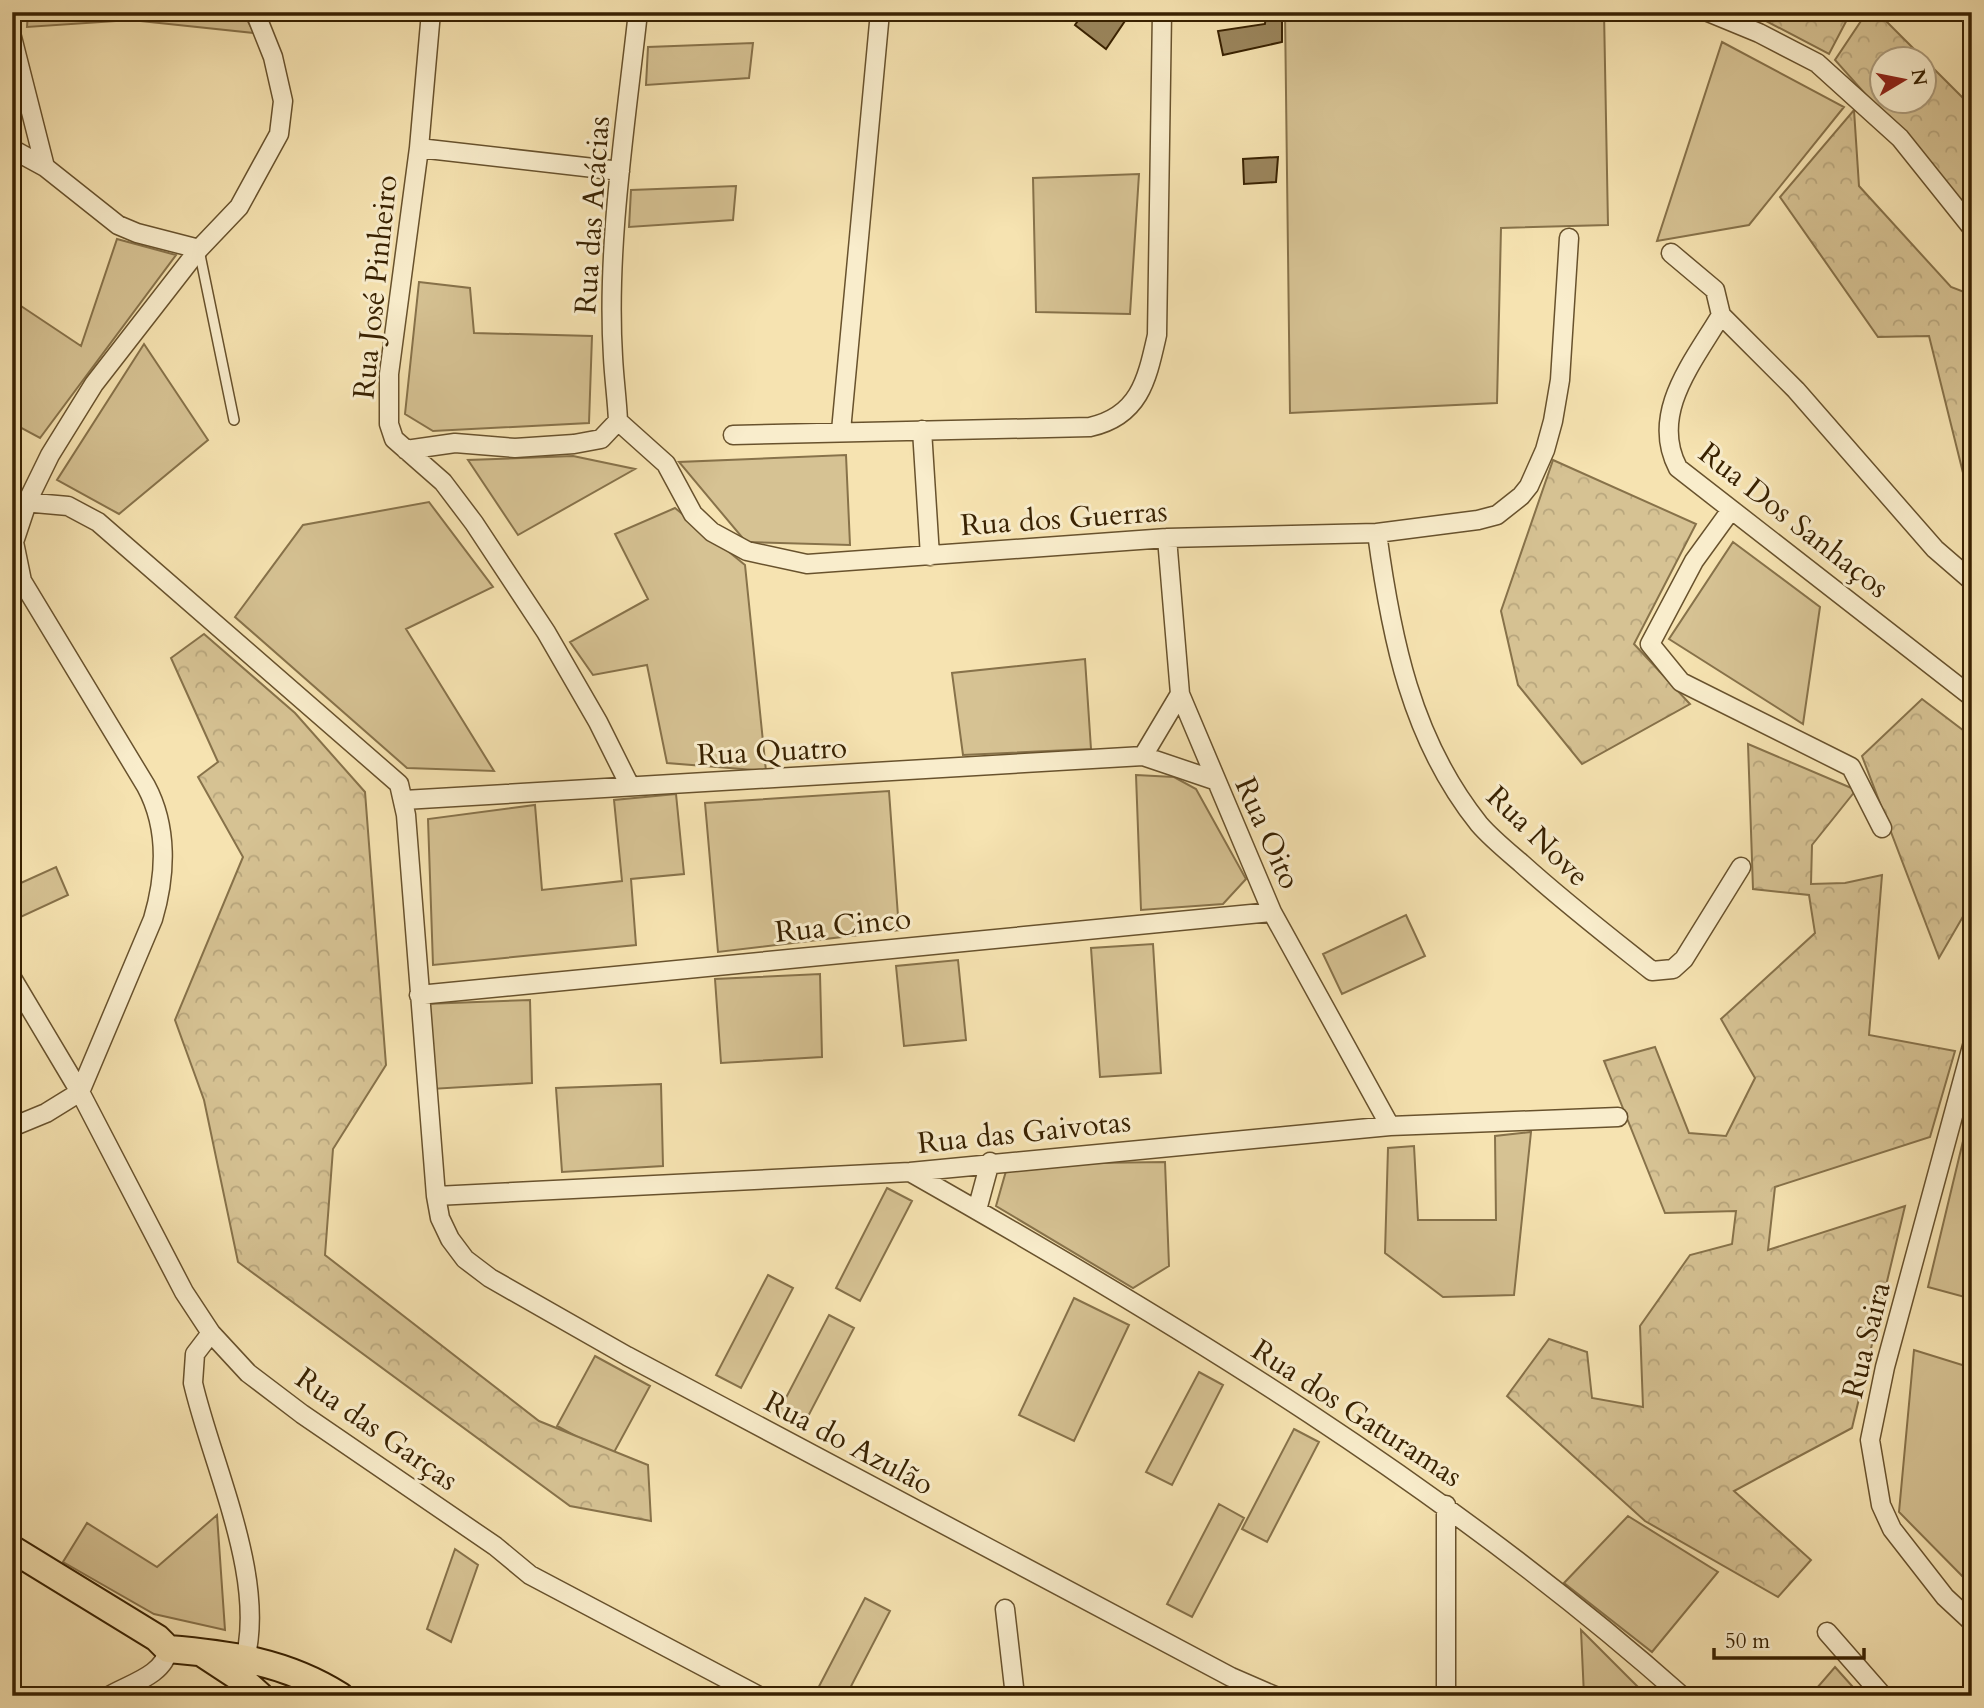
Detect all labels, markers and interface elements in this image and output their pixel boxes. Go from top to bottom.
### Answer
north arrow [1868,46,1938,116]
text: N [1905,67,1933,88]
street label: Rua das Acácias [565,115,620,315]
street label: Rua José Pinheiro [343,173,408,401]
street label: Rua Dos Sanhaços [1690,433,1897,608]
street label: Rua dos Guerras [959,491,1169,546]
street label: Rua Quatro [696,727,848,776]
street label: Rua Oito [1225,771,1310,896]
street label: Rua Nove [1477,777,1598,896]
street label: Rua Cinco [773,898,913,953]
street label: Rua das Gaivotas [915,1101,1133,1164]
street label: Rua Saira [1832,1278,1901,1403]
street label: Rua dos Gaturamas [1243,1330,1470,1497]
street label: Rua das Garças [287,1358,466,1501]
street label: Rua do Azulão [757,1382,941,1505]
scale bar [1714,1617,1865,1661]
text: 50 m [1725,1627,1770,1656]

